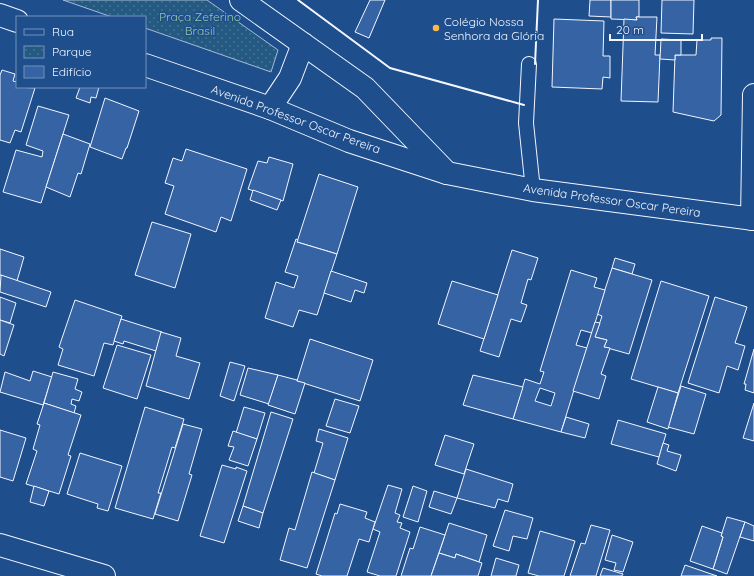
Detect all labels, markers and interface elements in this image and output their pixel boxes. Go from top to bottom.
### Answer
park label: Praça Zeferino Brasil [159,9,241,38]
place label: Colégio Nossa Senhora da Glória [444,14,544,43]
legend [16,16,146,88]
scale bar [610,16,702,42]
text: 20 m [616,22,644,37]
marker: Colégio Nossa Senhora da Glória [431,23,441,33]
text: Rua [52,24,74,39]
text: Parque [52,44,92,59]
text: Edifício [52,64,92,79]
street label: Avenida Professor Oscar Pereira [209,81,383,157]
street label: Avenida Professor Oscar Pereira [522,180,702,220]

